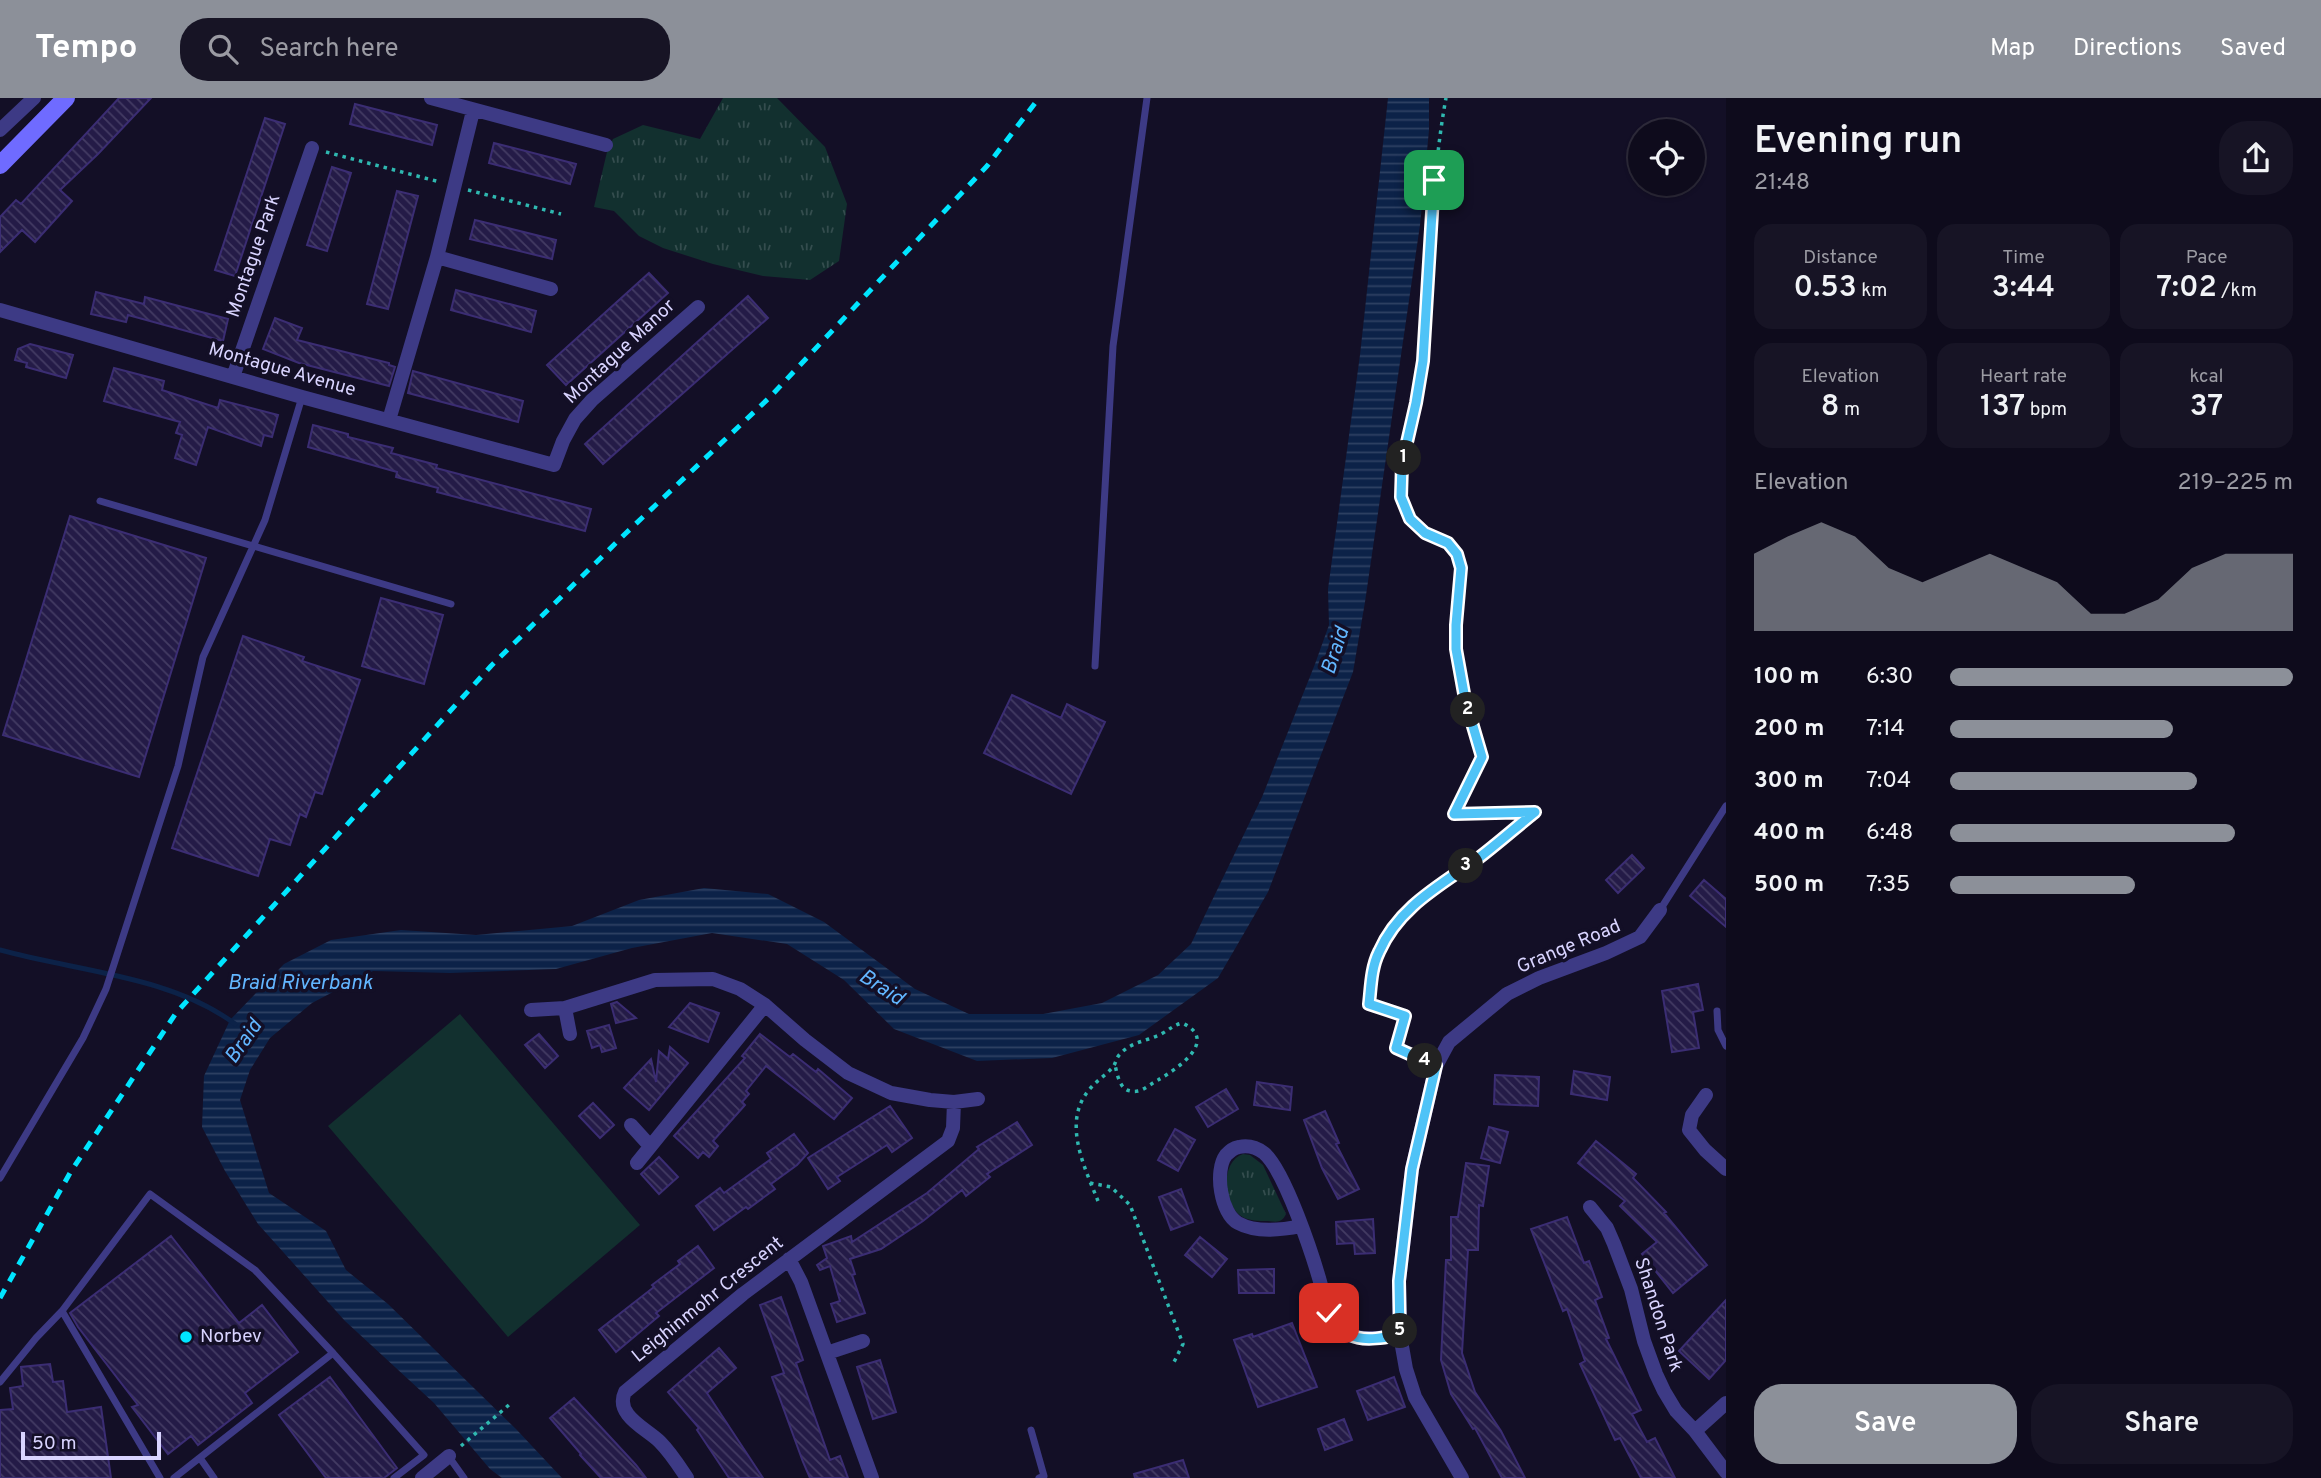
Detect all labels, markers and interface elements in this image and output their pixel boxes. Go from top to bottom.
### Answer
search box [180,18,670,81]
text: Tempo [35,28,138,70]
icon: search [204,30,242,68]
text: Search here [260,33,398,66]
text: Map [1990,34,2035,64]
text: Directions [2073,34,2182,64]
text: Saved [2220,34,2286,64]
text: Evening run [1754,118,1962,167]
map controls [1628,119,1705,196]
button: locate [1628,119,1705,196]
button: share [2219,121,2293,195]
pin [1404,150,1464,210]
icon: arrive [1415,161,1453,199]
text: 21:48 [1754,169,1810,198]
street label: Montague Park [222,191,286,321]
text: Distance [1803,246,1878,270]
text: Time [2002,246,2045,270]
text: Pace [2186,246,2227,270]
text: 0.53 [1794,270,1857,307]
text: 3:44 [1992,270,2055,307]
text: 7:02 [2156,270,2217,307]
text: km [1857,279,1887,303]
text: /km [2217,279,2257,303]
street label: Montague Manor [559,294,681,410]
street label: Montague Avenue [206,337,358,403]
text: Elevation [1801,365,1880,389]
text: Heart rate [1980,365,2067,389]
text: kcal [2190,365,2223,389]
text: 8 [1821,389,1840,426]
text: 137 [1980,389,2025,426]
text: 37 [2190,389,2223,426]
text: m [1840,398,1860,422]
text: bpm [2025,398,2067,422]
pin: 1 [1386,440,1422,476]
text: 1 [1400,445,1407,469]
text: Elevation [1754,469,1849,498]
text: 219–225 m [2178,469,2293,498]
water label: Braid [1316,622,1357,678]
text: 100 m [1754,663,1819,692]
text: 6:30 [1866,663,1913,692]
pin: 2 [1450,692,1486,728]
text: 2 [1462,697,1473,721]
text: 200 m [1754,715,1824,744]
text: 7:14 [1866,715,1905,744]
text: 300 m [1754,767,1824,796]
text: 7:04 [1866,767,1911,796]
text: 400 m [1754,819,1825,848]
text: 6:48 [1866,819,1913,848]
pin: 3 [1448,848,1484,884]
text: 3 [1460,853,1471,877]
text: 500 m [1754,871,1824,900]
text: 7:35 [1866,871,1910,900]
street label: Grange Road [1513,914,1625,980]
water label: Braid [853,964,910,1013]
water label: Braid Riverbank [228,970,373,997]
water label: Braid [219,1013,270,1069]
pin: 4 [1408,1044,1442,1079]
text: 4 [1418,1048,1431,1072]
street label: Leighinmohr Crescent [627,1231,789,1369]
street label: Shandon Park [1628,1255,1688,1375]
pin [1299,1283,1359,1343]
icon: check [1310,1294,1348,1332]
pin: 5 [1382,1314,1418,1348]
text: 5 [1394,1318,1405,1342]
place label: Norbev [200,1325,262,1349]
marker: Norbev [178,1329,194,1345]
button: Save [1754,1384,2017,1464]
button: Share [2031,1384,2293,1464]
scale bar [21,1429,161,1461]
text: 50 m [32,1432,77,1456]

